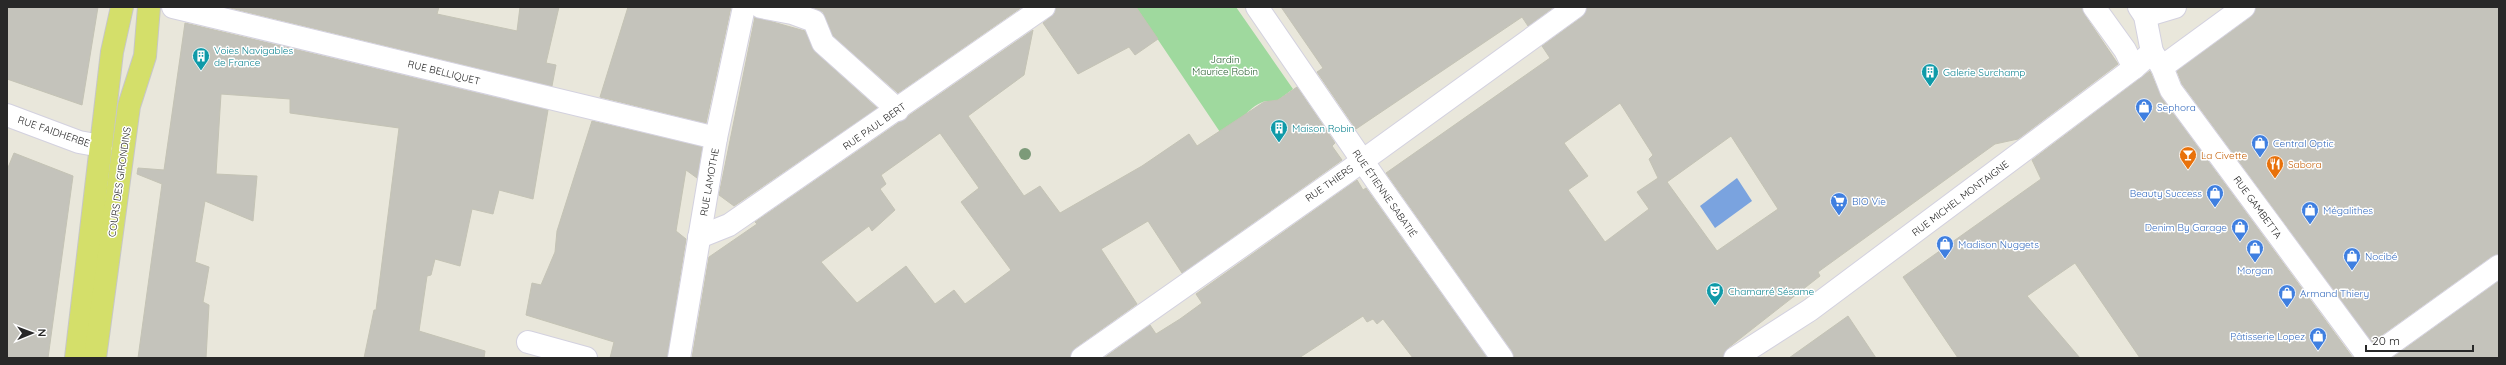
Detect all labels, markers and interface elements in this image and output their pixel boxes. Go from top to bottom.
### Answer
place label: Voies Navigables de France [214,44,293,69]
building icon: Voies Navigables de France [191,46,211,71]
park label: Jardin Maurice Robin [1192,53,1258,78]
street label: RUE BELLIQUET [406,57,481,88]
building icon: Galerie Surchamp [1920,62,1940,87]
place label: Galerie Surchamp [1943,66,2025,79]
shop icon: Sephora [2134,97,2154,122]
street label: RUE PAUL BERT [840,100,908,153]
place label: Sephora [2157,101,2196,114]
street label: RUE FAIDHERBE [16,113,92,150]
building icon: Maison Robin [1269,118,1289,143]
place label: Maison Robin [1292,122,1354,135]
street label: COURS DES GIRONDINS [105,126,134,238]
shop icon: Central Optic [2250,133,2270,158]
place label: Central Optic [2273,137,2334,150]
bar icon: La Civette [2178,145,2198,170]
street label: RUE LAMOTHE [697,147,722,217]
street label: RUE ÉTIENNE SABATIÉ [1349,147,1420,240]
place label: La Civette [2201,149,2247,162]
restaurant icon: Sabora [2265,154,2285,179]
street label: RUE MICHEL MONTAIGNE [1909,157,2012,239]
place label: Sabora [2288,158,2322,171]
street label: RUE THIERS [1303,162,1356,205]
street label: RUE GAMBETTA [2230,173,2285,242]
shop icon: Beauty Success [2205,183,2225,208]
place label: Beauty Success [2130,187,2202,200]
supermarket icon: BIO Vie [1829,191,1849,216]
place label: BIO Vie [1852,195,1886,208]
shop icon: Mégalithes [2300,200,2320,225]
place label: Mégalithes [2323,204,2373,217]
shop icon: Denim By Garage [2230,217,2250,242]
place label: Denim By Garage [2145,221,2227,234]
shop icon: Madison Nuggets [1935,234,1955,259]
place label: Madison Nuggets [1958,238,2039,251]
shop icon: Morgan [2245,238,2265,263]
shop icon: Nocibé [2342,246,2362,271]
place label: Nocibé [2365,250,2398,263]
place label: Morgan [2237,264,2273,277]
theatre icon: Chamarré Sésame [1705,281,1725,306]
shop icon: Armand Thiery [2277,283,2297,308]
place label: Chamarré Sésame [1728,285,1815,298]
place label: Armand Thiery [2300,287,2369,300]
north arrow [12,313,52,353]
shop icon: Pâtisserie Lopez [2308,326,2328,351]
scale bar [2366,327,2473,353]
text: N [35,329,49,337]
place label: Pâtisserie Lopez [2230,330,2305,343]
text: 20 m [2372,333,2400,348]

